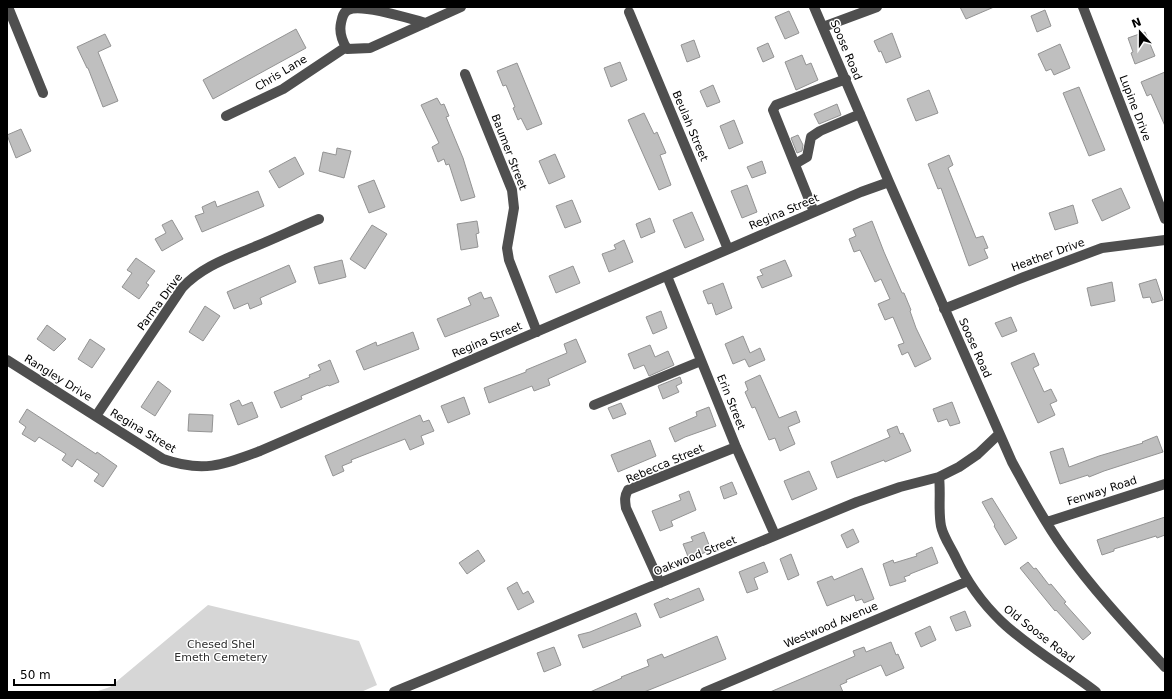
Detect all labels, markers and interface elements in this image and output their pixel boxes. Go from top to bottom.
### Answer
north arrow [1120,12,1160,52]
text: N [1130,15,1143,31]
street label: Soose Road [828,18,864,82]
street label: Chris Lane [253,52,309,94]
street label: Lupine Drive [1116,73,1154,143]
street label: Beulah Street [669,89,711,164]
street label: Baumer Street [489,112,530,192]
street label: Regina Street [747,191,821,233]
street label: Heather Drive [1010,236,1087,274]
street label: Parma Drive [135,271,185,333]
street label: Soose Road [956,316,994,380]
street label: Regina Street [450,319,524,361]
street label: Rangley Drive [22,352,94,404]
street label: Erin Street [714,372,748,432]
street label: Regina Street [108,406,179,456]
street label: Rebecca Street [624,441,707,486]
street label: Fenway Road [1065,474,1139,508]
street label: Oakwood Street [652,533,739,579]
street label: Westwood Avenue [782,599,880,651]
street label: Old Soose Road [1001,602,1077,666]
park label: Chesed Shel Emeth Cemetery [174,638,268,664]
scale bar [14,661,115,687]
text: 50 m [20,668,51,682]

